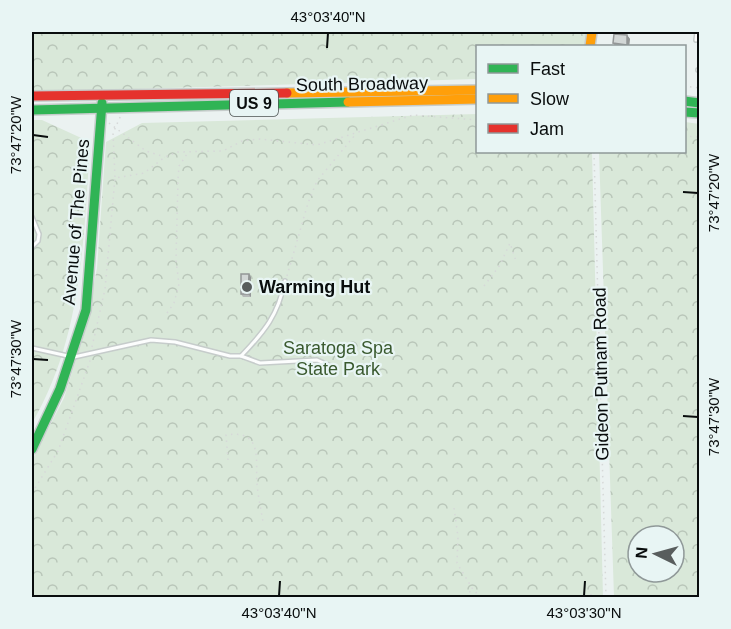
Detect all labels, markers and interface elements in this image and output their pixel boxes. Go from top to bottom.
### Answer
text: 43°03'40"N [290,8,366,25]
legend [476,45,686,153]
text: Fast [530,59,565,79]
street label: South Broadway [296,73,428,95]
text: Slow [530,89,570,109]
road number: US 9 [230,90,278,116]
text: 73°47'20"W [7,95,24,174]
text: Jam [530,119,564,139]
street label: Avenue of The Pines [59,138,93,306]
text: 73°47'20"W [705,153,722,232]
place label: Warming Hut [259,277,370,297]
marker: Warming Hut [240,280,254,294]
street label: Gideon Putnam Road [589,287,613,461]
text: 73°47'30"W [7,319,24,398]
park label: Saratoga Spa State Park [283,338,394,379]
text: 73°47'30"W [705,377,722,456]
north arrow [626,524,686,584]
text: N [633,546,651,559]
text: 43°03'40"N [241,604,317,621]
text: 43°03'30"N [546,604,622,621]

